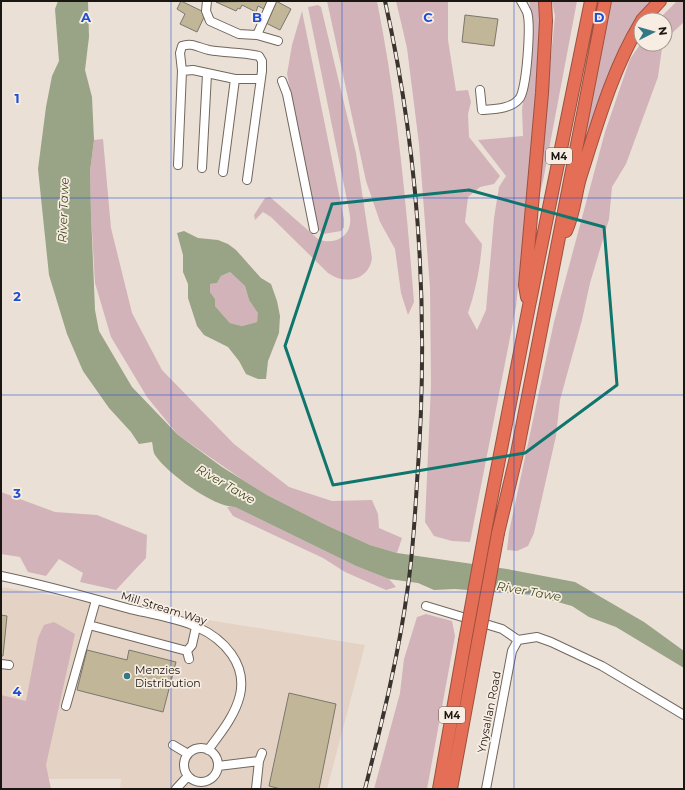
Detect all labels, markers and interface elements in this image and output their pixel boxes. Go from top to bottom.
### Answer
text: A [80,9,92,25]
text: B [252,9,262,25]
text: C [423,9,433,25]
text: D [594,9,605,25]
north arrow [633,12,673,52]
text: N [656,26,670,36]
text: 1 [14,90,20,106]
road number: M4 [546,148,572,164]
water label: River Tawe [54,177,72,243]
text: 2 [13,288,21,304]
water label: River Tawe [194,461,258,507]
text: 3 [12,485,21,501]
water label: River Tawe [495,578,563,604]
street label: Mill Stream Way [119,588,209,628]
place label: Menzies Distribution [135,663,201,690]
street label: Ynysallan Road [474,670,504,754]
marker: Menzies Distribution [122,671,132,681]
text: 4 [13,683,22,699]
road number: M4 [439,707,465,723]

